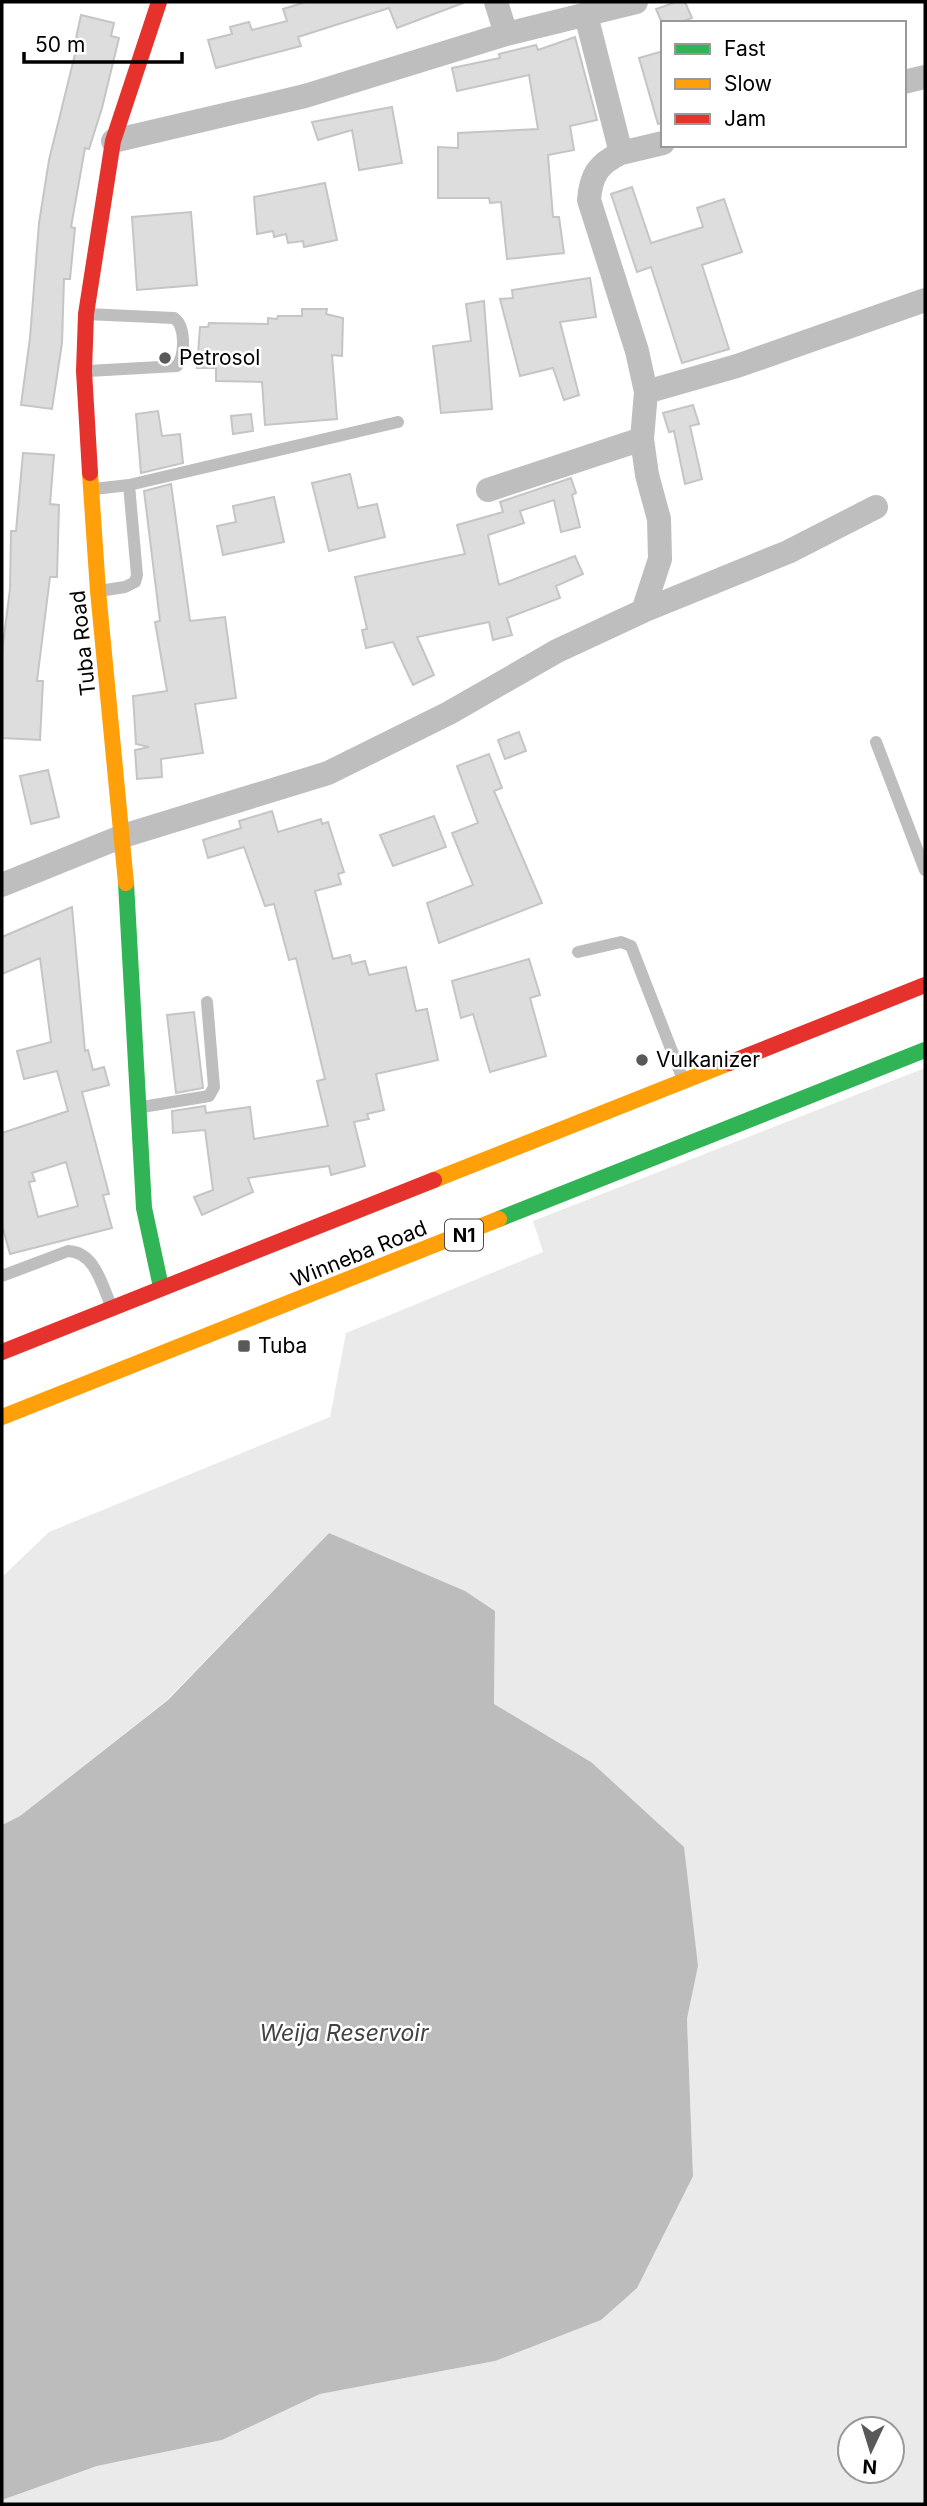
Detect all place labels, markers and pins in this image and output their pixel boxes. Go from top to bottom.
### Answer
place label: Petrosol [179,345,260,370]
marker: Petrosol [157,350,173,366]
place label: Vulkanizer [656,1047,760,1072]
marker: Vulkanizer [634,1052,650,1068]
place label: Tuba [258,1333,307,1358]
marker: Tuba [236,1338,252,1354]

